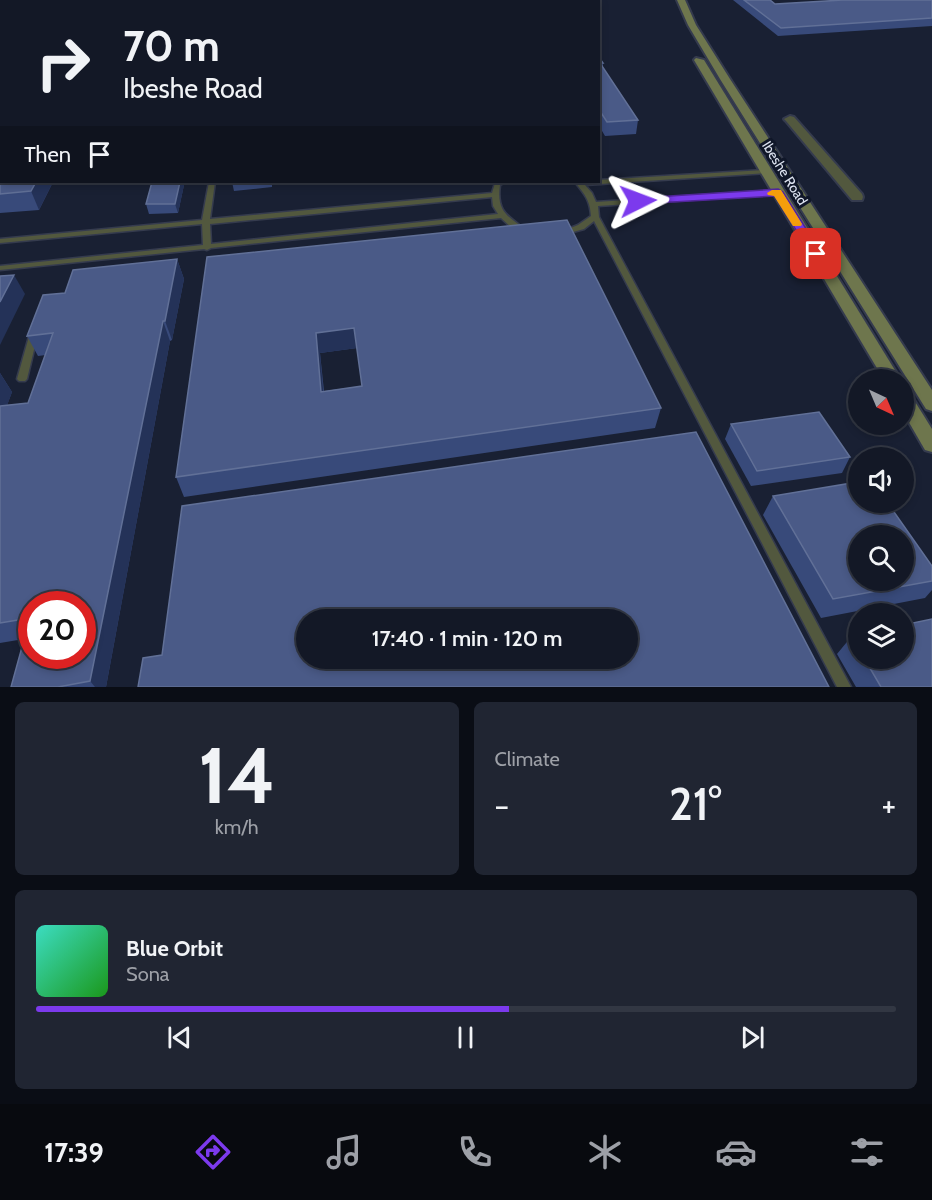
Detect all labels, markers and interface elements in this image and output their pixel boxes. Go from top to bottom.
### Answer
text: 70 m [123,20,220,72]
icon: right [24,24,102,102]
text: Ibeshe Road [123,72,263,105]
icon: arrive [83,138,116,171]
street label: Ibeshe Road [758,138,812,208]
text: Then [24,141,71,168]
position arrow [606,169,670,233]
pin [790,228,841,279]
icon: arrive [799,237,832,270]
north arrow [848,369,914,435]
map controls [848,369,914,669]
button: sound [848,447,914,513]
button: search [848,525,914,591]
speed limit sign: 20 [18,591,96,669]
button: layers [848,603,914,669]
text: 17:40 · 1 min · 120 m [372,625,562,652]
text: 14 [198,728,275,823]
text: Climate [495,747,560,771]
text: 21° [669,777,722,831]
text: − [495,785,509,825]
text: + [881,785,896,825]
text: km/h [215,815,259,839]
text: Blue Orbit [126,935,223,962]
text: Sona [126,962,169,986]
icon: previous [163,1021,196,1054]
icon: pause [449,1021,482,1054]
icon: next [736,1021,769,1054]
icon: directions [192,1131,234,1173]
icon: music [323,1131,365,1173]
icon: phone [454,1131,496,1173]
icon: climate [584,1131,626,1173]
icon: car [715,1131,757,1173]
icon: filters [846,1131,888,1173]
text: 17:39 [44,1136,104,1169]

